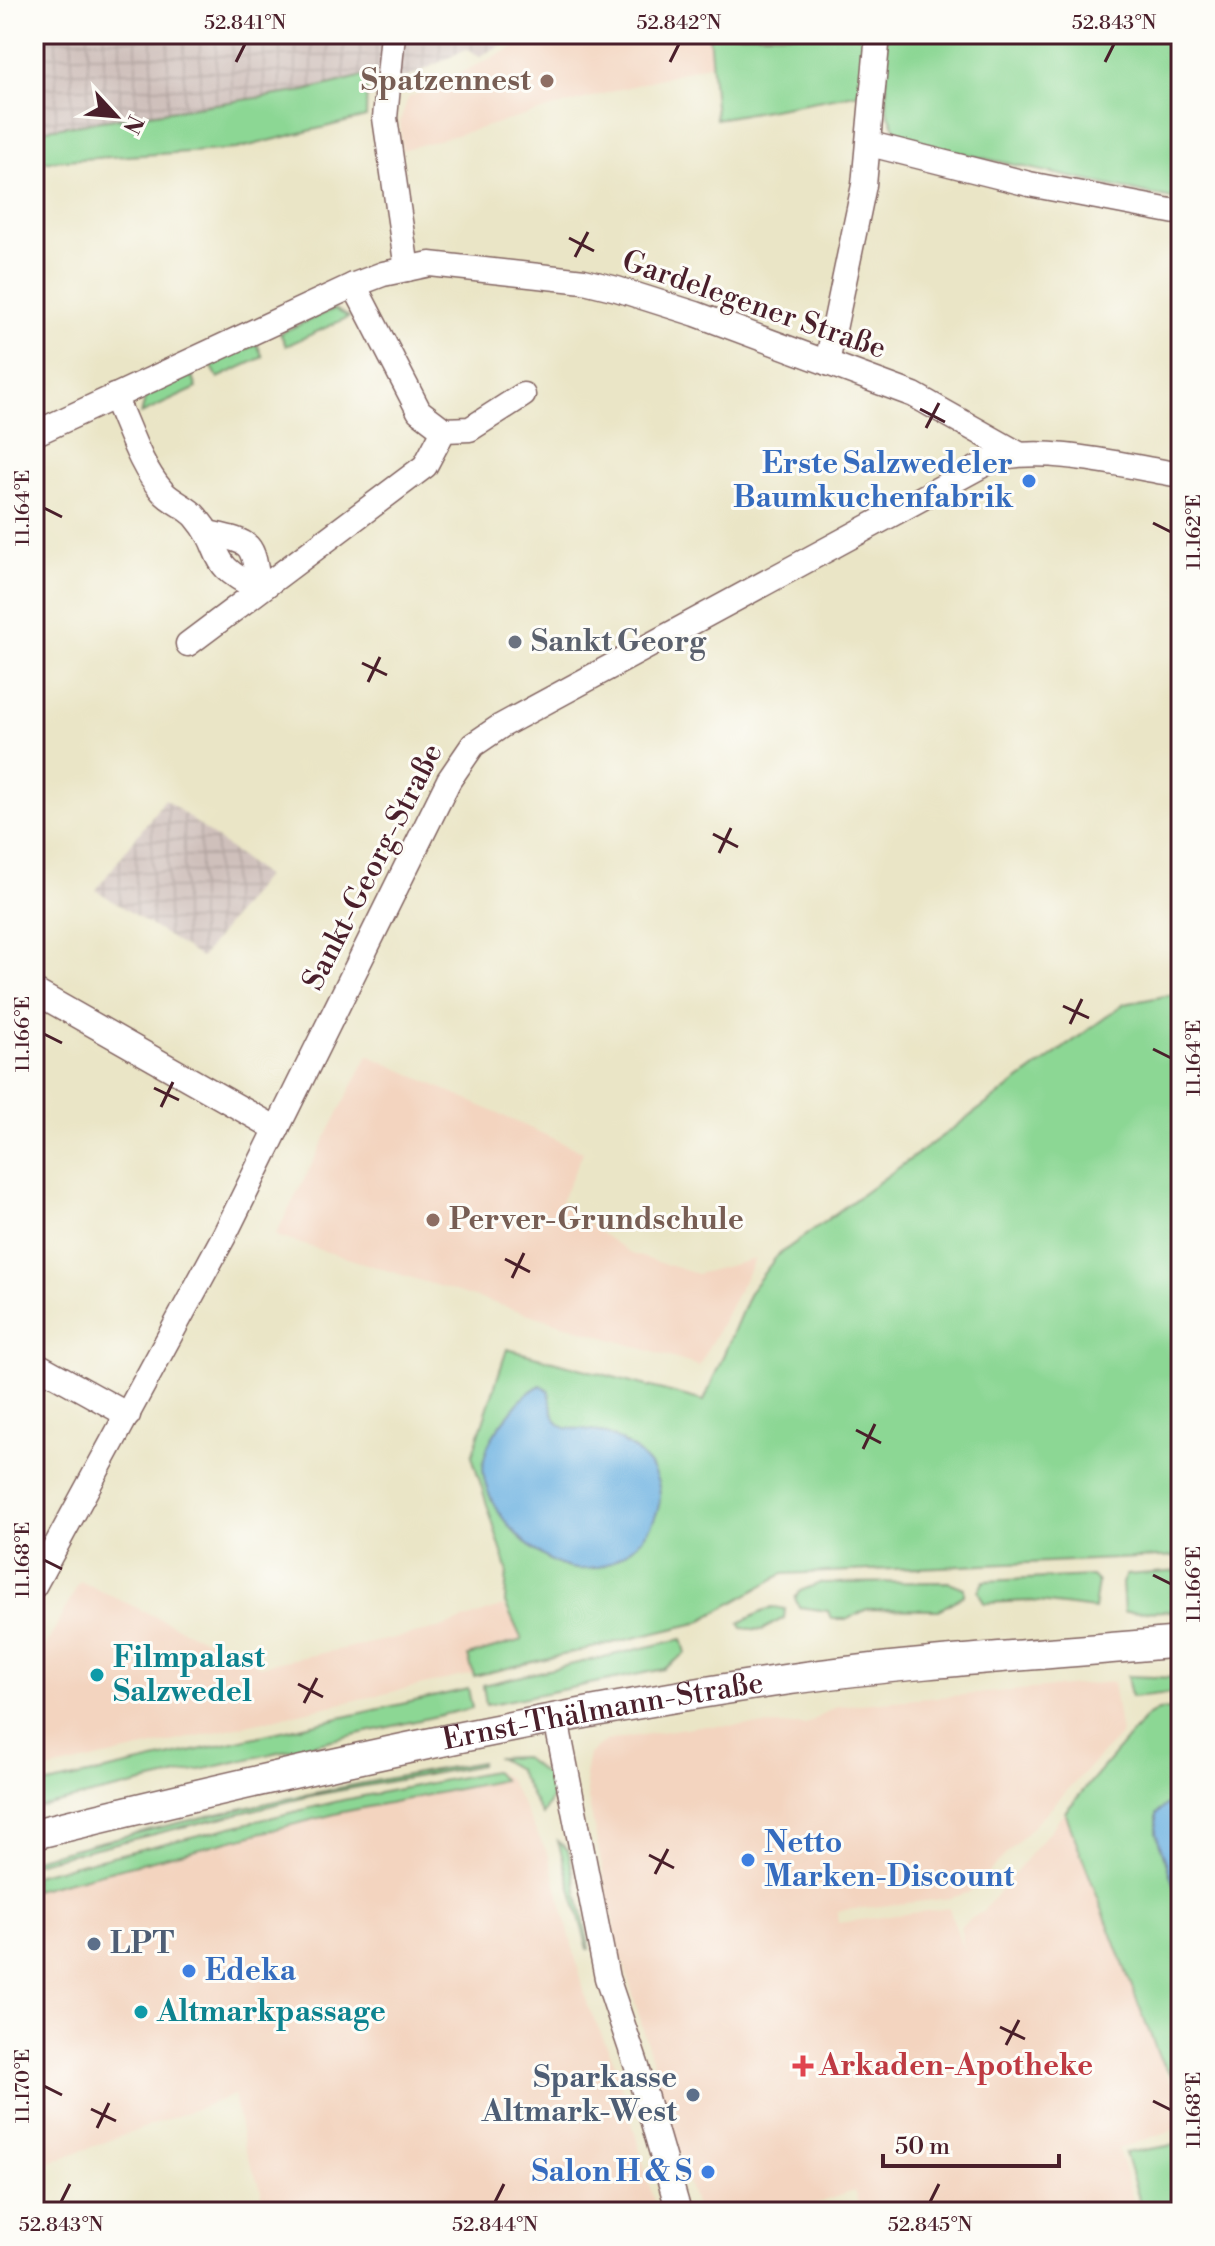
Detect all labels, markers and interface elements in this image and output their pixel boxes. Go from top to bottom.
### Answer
text: 52.841°N [204,11,286,36]
text: 52.842°N [637,11,722,36]
text: 52.843°N [1072,11,1156,36]
place label: Spatzennest [361,62,531,100]
marker: Spatzennest [538,72,556,90]
north arrow [76,76,156,156]
text: N [116,110,149,138]
street label: Gardelegener Straße [617,242,891,368]
place label: Erste Salzwedeler Baumkuchenfabrik [733,445,1013,517]
text: 11.164°E [11,470,36,546]
marker: Erste Salzwedeler Baumkuchenfabrik [1020,472,1038,490]
text: 11.162°E [1182,494,1207,570]
place label: Sankt Georg [531,623,707,661]
marker: Sankt Georg [506,633,524,651]
street label: Sankt-Georg-Straße [294,737,452,997]
text: 11.166°E [11,996,36,1072]
text: 11.164°E [1182,1020,1207,1096]
place label: Perver-Grundschule [449,1201,744,1239]
marker: Perver-Grundschule [424,1211,442,1229]
text: 11.168°E [11,1522,36,1598]
text: 11.166°E [1182,1546,1207,1622]
place label: Filmpalast Salzwedel [113,1639,265,1711]
street label: Ernst-Thälmann-Straße [439,1664,766,1759]
marker: Filmpalast Salzwedel [88,1666,106,1684]
place label: Netto Marken-Discount [764,1824,1015,1896]
marker: Netto Marken-Discount [739,1851,757,1869]
place label: LPT [110,1925,174,1963]
marker: LPT [85,1935,103,1953]
place label: Edeka [205,1952,297,1990]
marker: Edeka [180,1962,198,1980]
place label: Altmarkpassage [156,1993,386,2031]
marker: Altmarkpassage [132,2003,150,2021]
place label: Arkaden-Apotheke [818,2047,1093,2085]
text: 11.170°E [11,2049,36,2123]
marker: Arkaden-Apotheke [794,2057,812,2075]
place label: Sparkasse Altmark-West [481,2059,677,2131]
text: 11.168°E [1182,2072,1207,2148]
marker: Sparkasse Altmark-West [684,2086,702,2104]
scale bar [883,2118,1059,2168]
text: 50 m [895,2132,950,2162]
place label: Salon H & S [531,2153,692,2191]
marker: Salon H & S [699,2163,717,2181]
text: 52.843°N [19,2213,103,2238]
text: 52.844°N [452,2213,538,2238]
text: 52.845°N [888,2213,972,2238]

